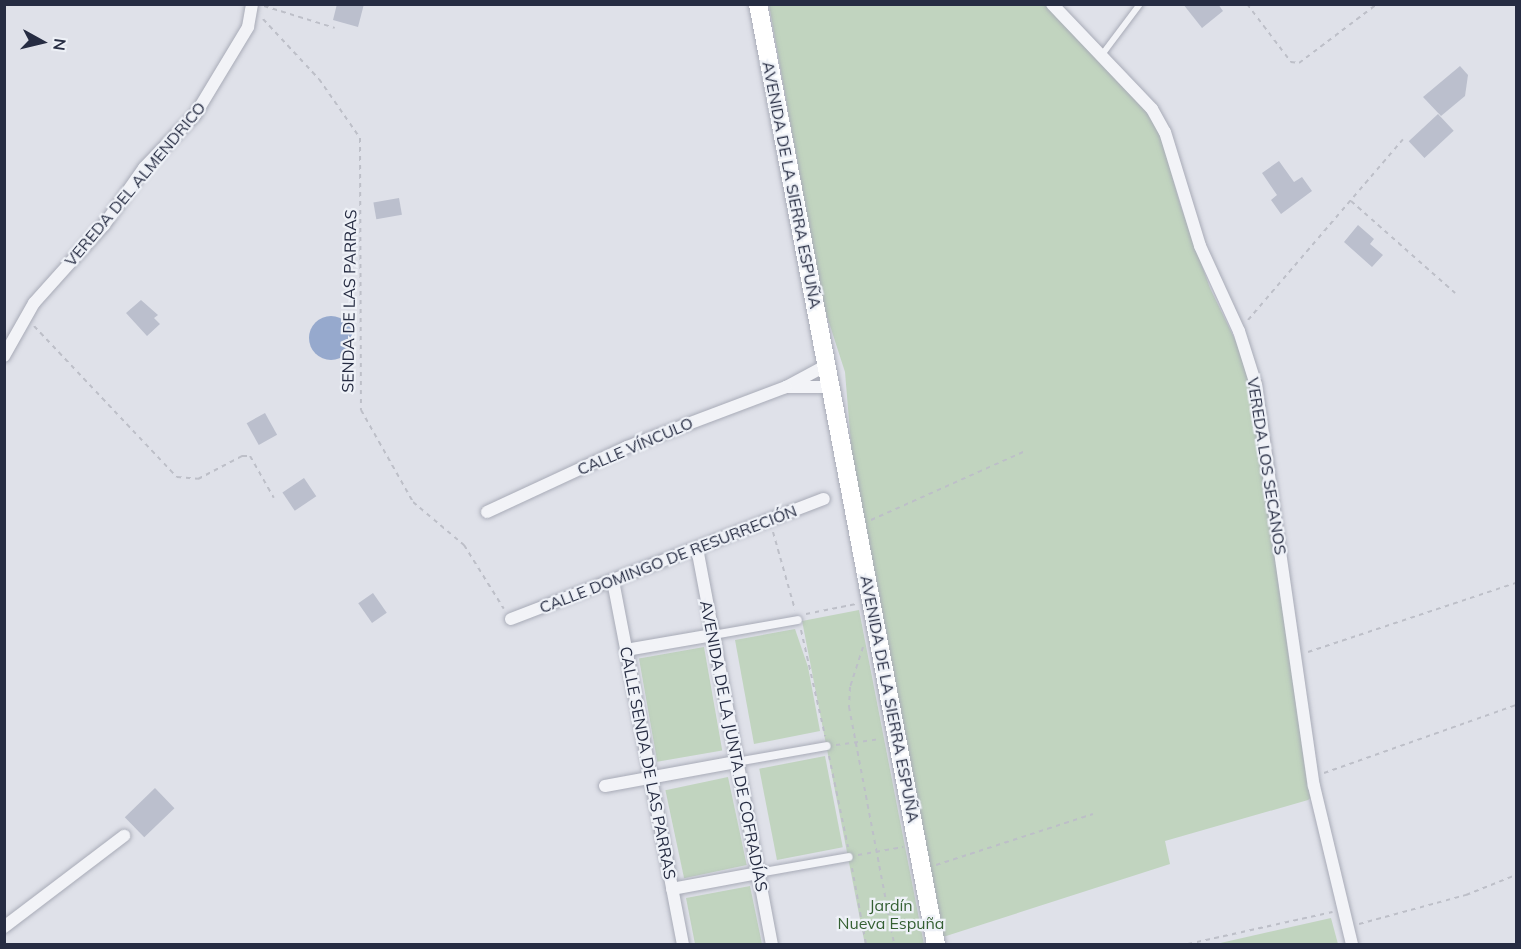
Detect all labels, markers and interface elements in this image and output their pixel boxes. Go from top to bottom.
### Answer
north arrow [12,12,72,72]
text: N [49,37,71,52]
street label: AVENIDA DE LA SIERRA ESPUÑA [759,60,825,310]
street label: VEREDA DEL ALMENDRICO [61,98,209,270]
street label: SENDA DE LAS PARRAS [338,209,360,393]
street label: VEREDA LOS SECANOS [1243,376,1291,556]
street label: CALLE VÍNCULO [574,413,696,479]
street label: CALLE DOMINGO DE RESURRECIÓN [537,501,799,617]
street label: AVENIDA DE LA SIERRA ESPUÑA [857,574,923,824]
street label: AVENIDA DE LA JUNTA DE COFRADÍAS [696,599,772,893]
street label: CALLE SENDA DE LAS PARRAS [616,645,680,881]
park label: Jardín Nueva Espuña [838,895,944,933]

